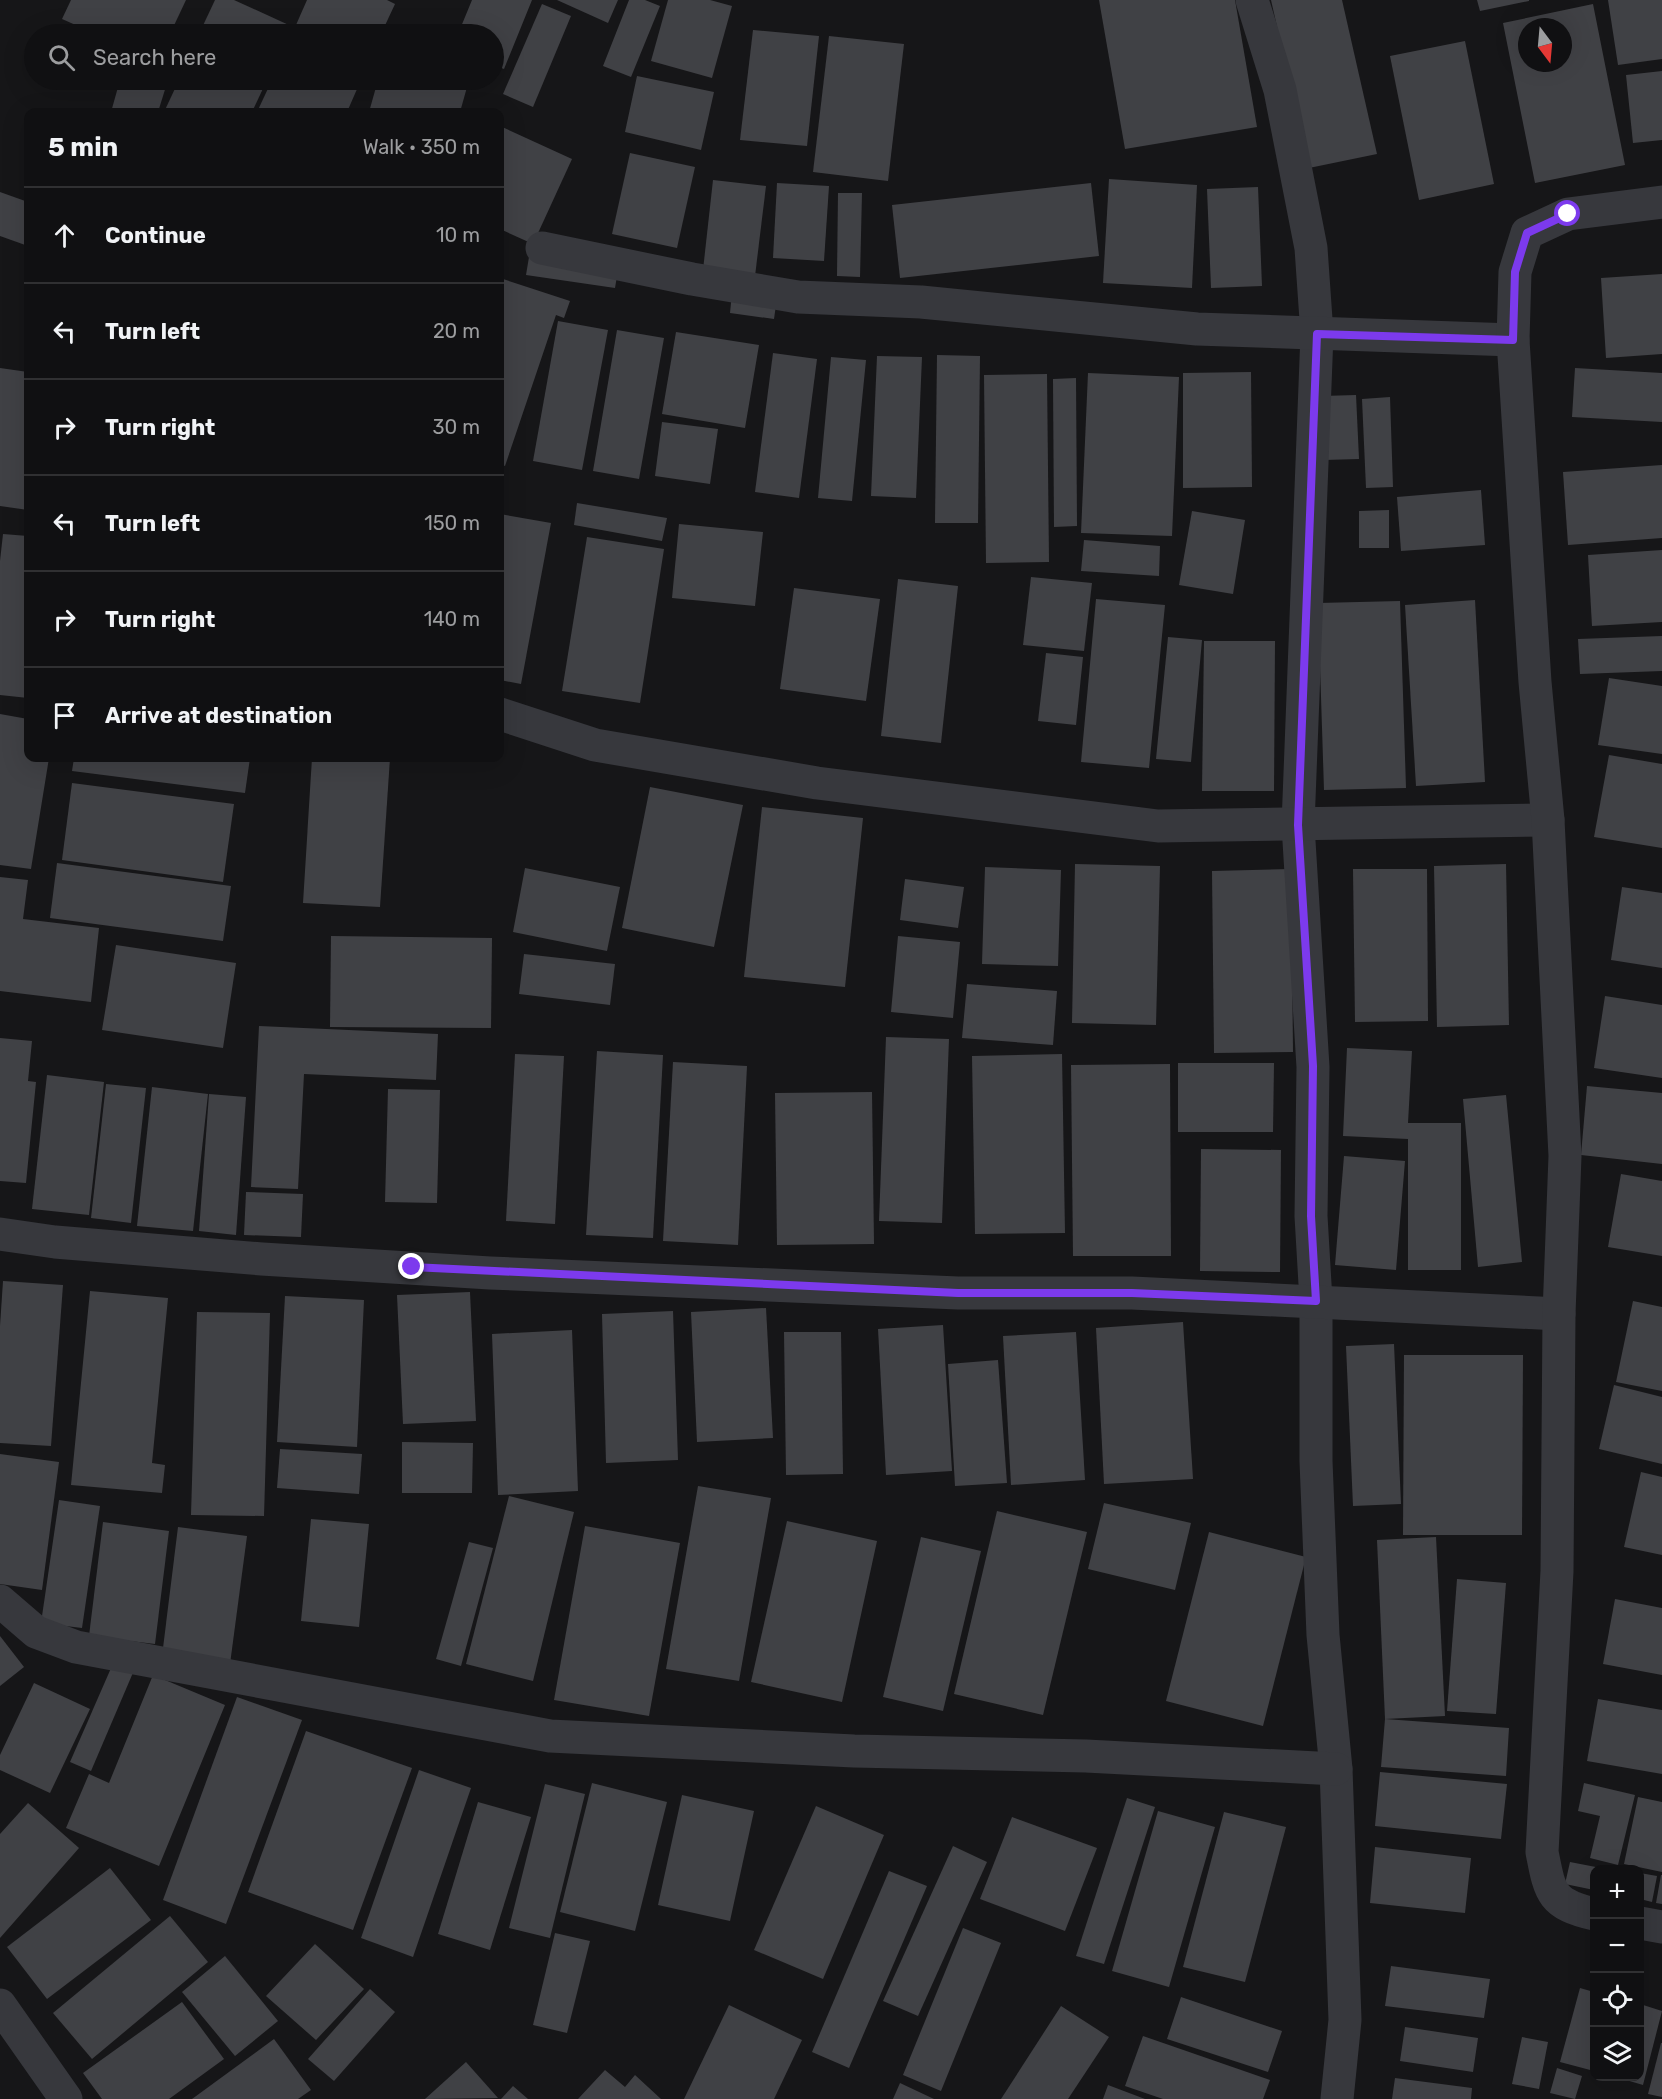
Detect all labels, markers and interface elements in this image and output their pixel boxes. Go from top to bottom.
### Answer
north arrow [1518,18,1572,72]
search box [24,24,504,90]
icon: search [45,41,78,74]
text: Search here [93,44,216,71]
text: 5 min [48,132,118,163]
text: Walk · 350 m [363,135,480,159]
route start [1554,200,1580,226]
icon: ahead [48,219,81,252]
text: Continue [105,222,206,249]
text: 10 m [436,223,480,247]
icon: left [48,315,81,348]
text: Turn left [105,318,200,345]
text: 20 m [433,319,480,343]
icon: right [48,411,81,444]
text: Turn right [105,414,215,441]
text: 30 m [433,415,480,439]
icon: left [48,507,81,540]
text: Turn left [105,510,200,537]
text: 150 m [424,511,480,535]
icon: right [48,603,81,636]
text: Turn right [105,606,215,633]
text: 140 m [424,607,480,631]
icon: arrive [48,699,81,732]
text: Arrive at destination [105,702,332,729]
route end [398,1253,424,1279]
map controls [1590,1865,1644,2081]
button: + [1590,1865,1644,1919]
button: − [1590,1919,1644,1973]
button: locate [1590,1973,1644,2027]
button: layers [1590,2027,1644,2081]

